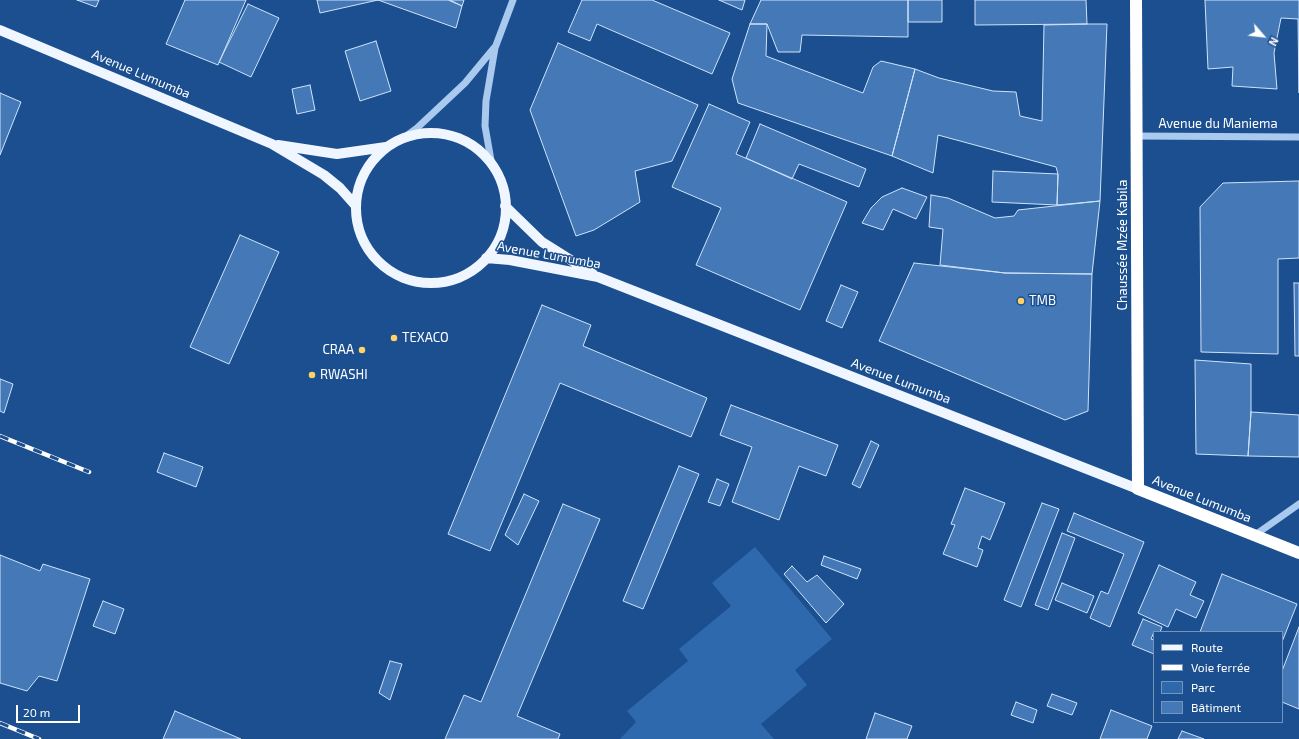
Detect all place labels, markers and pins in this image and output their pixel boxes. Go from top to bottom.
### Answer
place label: TMB [1029,293,1056,309]
marker: TMB [1016,296,1026,306]
place label: TEXACO [402,330,449,346]
marker: TEXACO [389,333,399,343]
place label: CRAA [322,342,354,358]
marker: CRAA [357,345,367,355]
place label: RWASHI [320,367,368,383]
marker: RWASHI [307,370,317,380]

